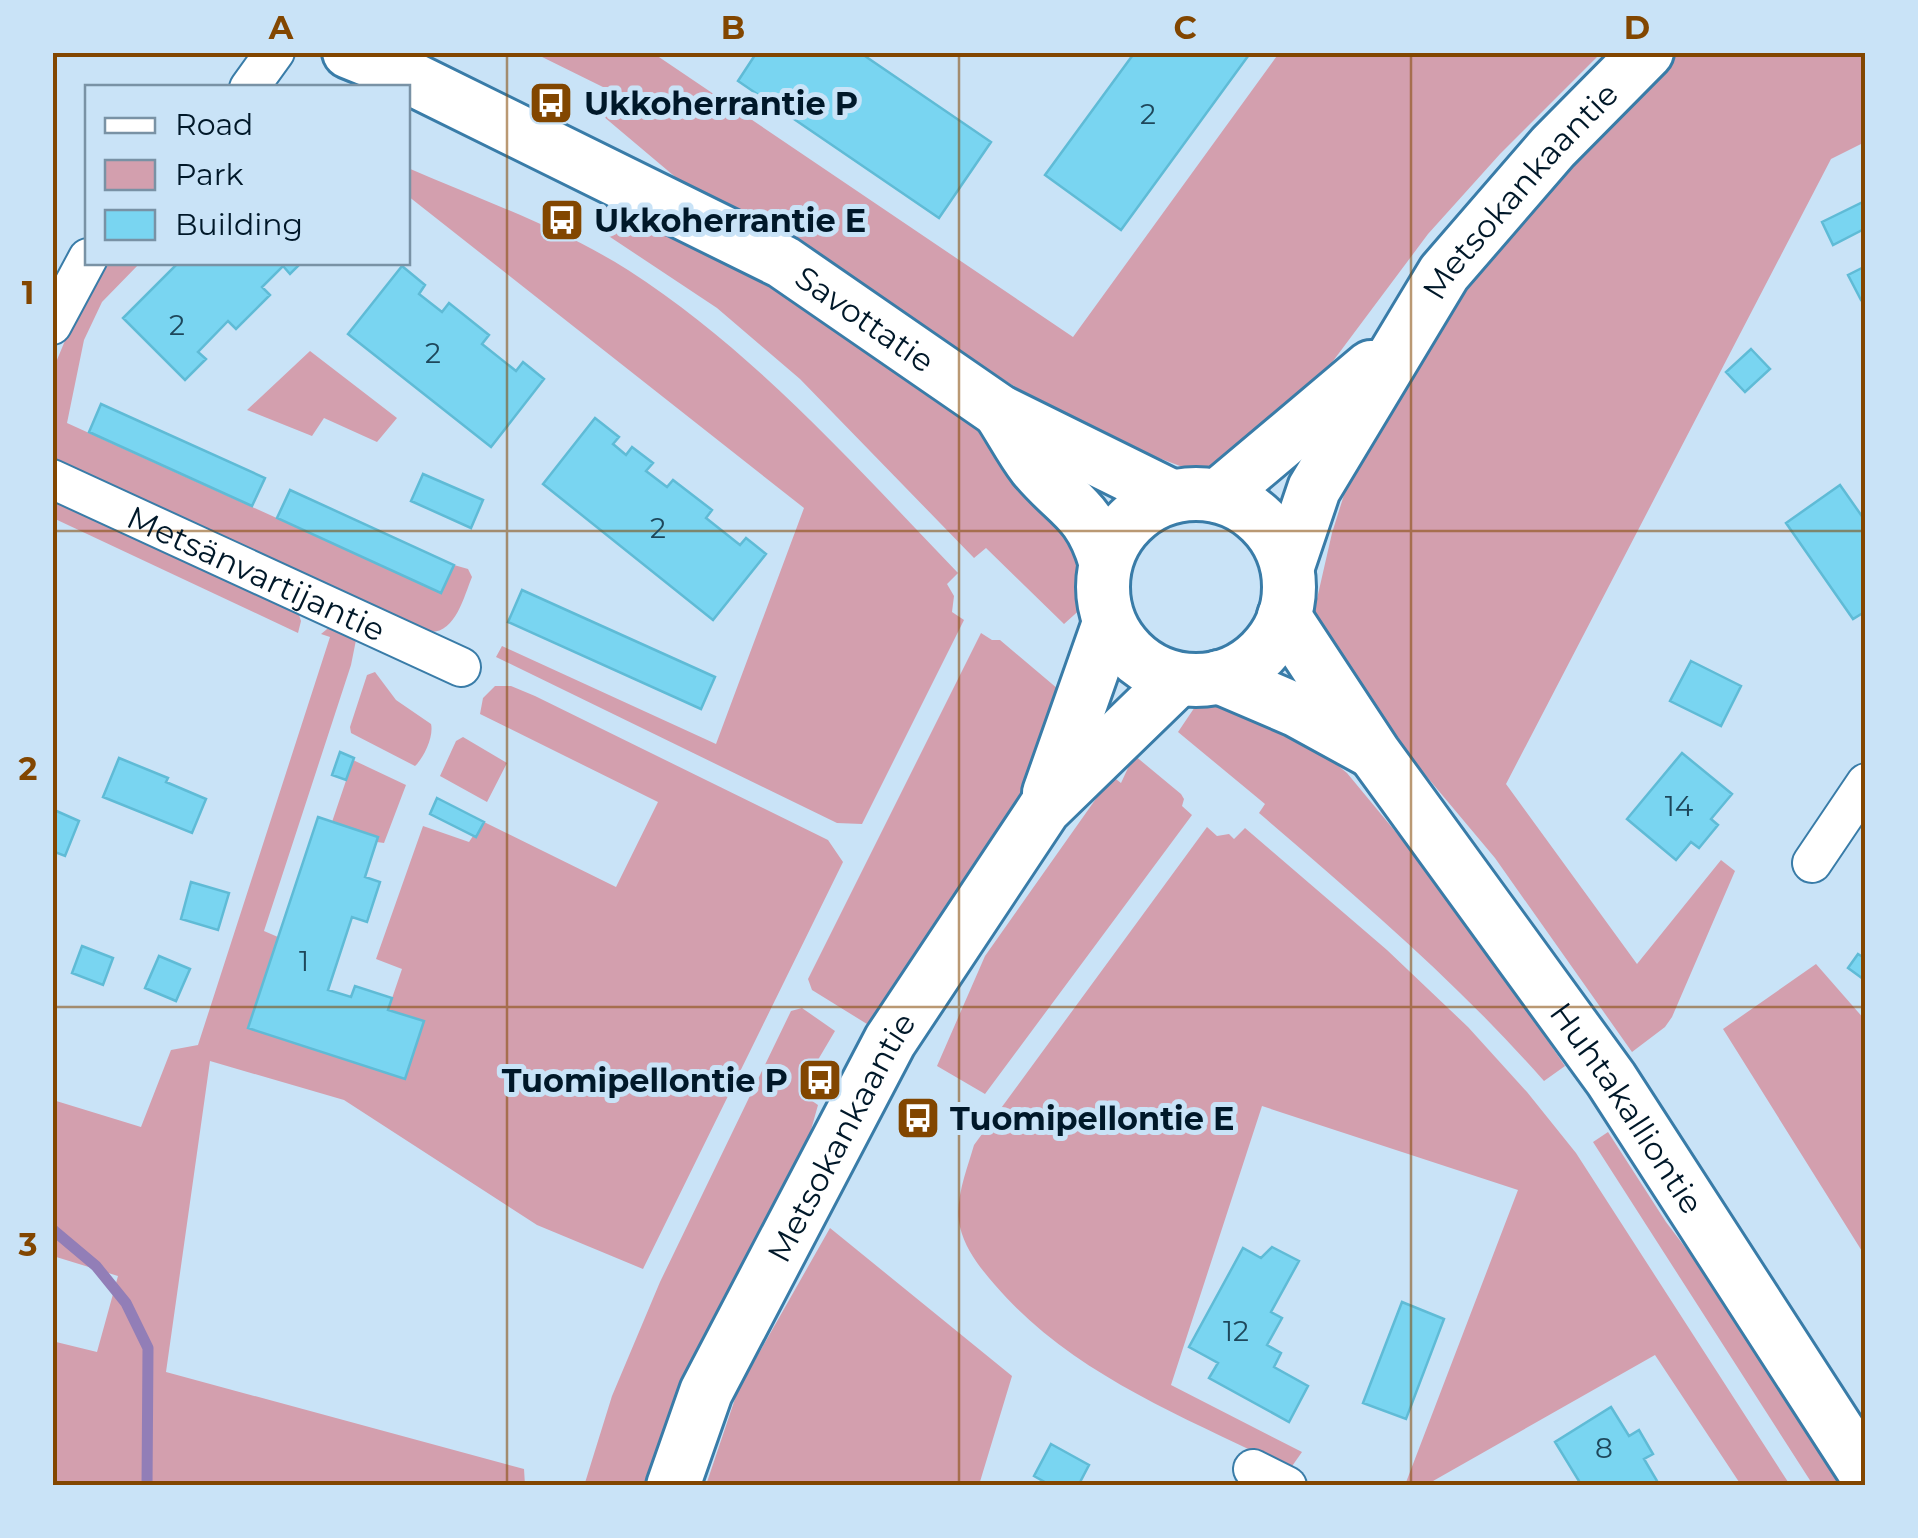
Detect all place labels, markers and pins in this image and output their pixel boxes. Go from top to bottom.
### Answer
bus stop icon: Ukkoherrantie P [528,80,574,126]
place label: Ukkoherrantie P [584,84,858,123]
bus stop icon: Ukkoherrantie E [539,197,585,243]
place label: Ukkoherrantie E [594,201,866,240]
bus stop icon: Tuomipellontie P [797,1057,843,1103]
place label: Tuomipellontie P [502,1061,788,1100]
bus stop icon: Tuomipellontie E [895,1095,941,1141]
place label: Tuomipellontie E [950,1099,1234,1138]

